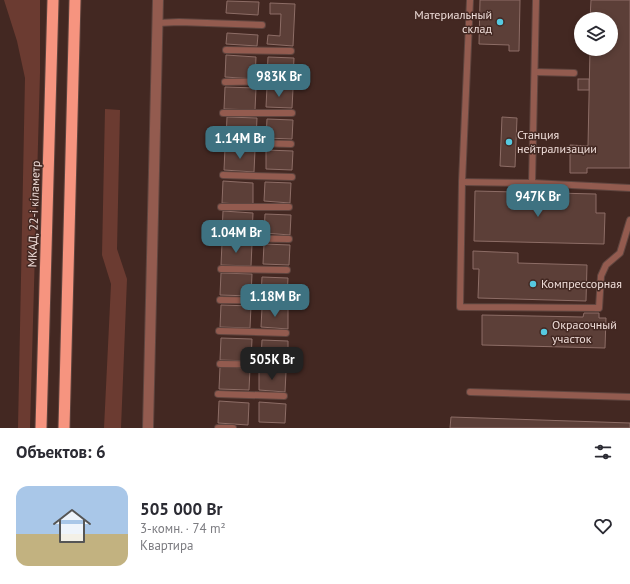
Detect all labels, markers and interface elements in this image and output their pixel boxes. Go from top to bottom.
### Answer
place label: Материальный склад [414,7,492,36]
map controls [574,12,618,56]
button: layers [574,12,618,56]
marker: Материальный склад [495,17,505,27]
pin: 983K Br [242,64,316,98]
text: 983K Br [256,68,302,85]
pin: 1.14M Br [199,126,281,160]
place label: Станция нейтрализации [517,127,597,156]
text: 1.14M Br [214,130,266,147]
marker: Станция нейтрализации [504,137,514,147]
street label: МКАД, 22-і кіламетр [24,160,43,268]
pin: 947K Br [501,184,575,218]
text: 947K Br [515,188,561,205]
pin: 1.04M Br [195,220,277,254]
text: 1.04M Br [210,224,262,241]
place label: Компрессорная [541,276,622,291]
marker: Компрессорная [528,279,538,289]
pin: 1.18M Br [234,284,316,318]
text: 1.18M Br [249,288,301,305]
place label: Окрасочный участок [552,317,617,346]
marker: Окрасочный участок [539,327,549,337]
pin: 505K Br [235,347,309,381]
text: 505K Br [249,351,295,368]
text: Объектов: 6 [16,441,106,463]
icon: filters [592,441,614,463]
text: 505 000 Br [140,498,222,520]
icon: home [48,502,96,550]
icon: heart [592,515,614,537]
text: 3-комн. · 74 m² [140,520,226,537]
text: Квартира [140,537,193,554]

